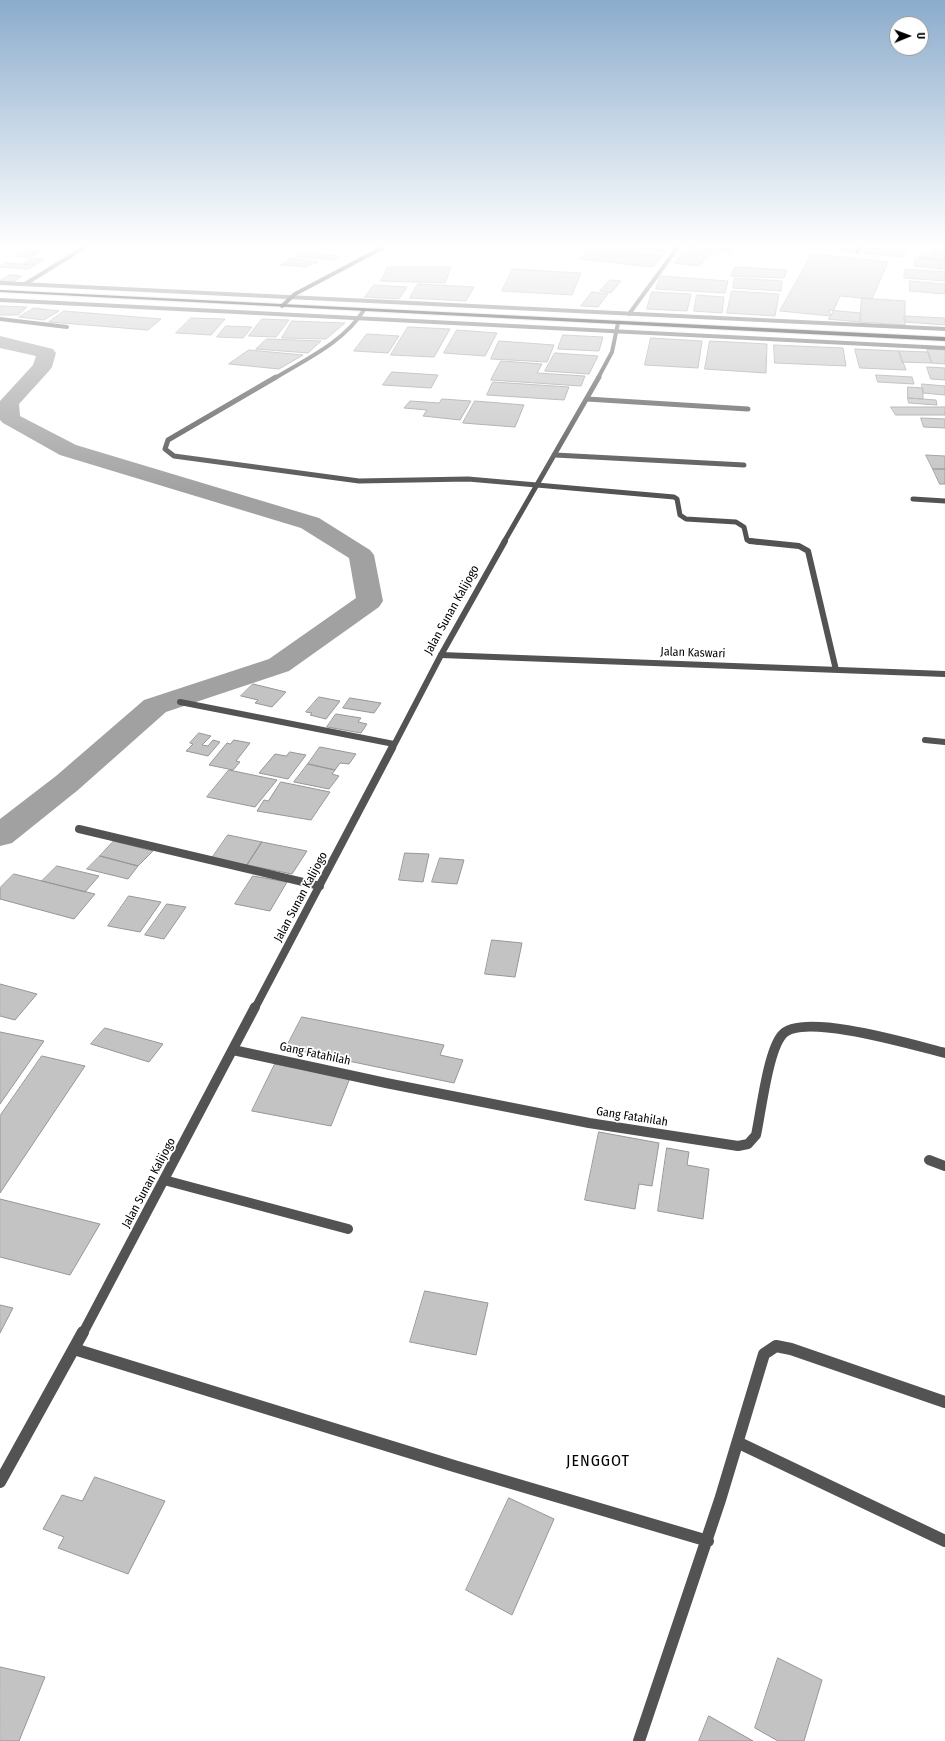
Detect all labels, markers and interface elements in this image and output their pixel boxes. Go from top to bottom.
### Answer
north arrow [889,16,929,56]
text: U [914,32,927,39]
street label: Jalan Sunan Kalijogo [421,563,483,657]
street label: Jalan Kaswari [660,645,726,661]
street label: Jalan Sunan Kalijogo [271,849,331,945]
street label: Gang Fatahilah [278,1039,352,1069]
street label: Gang Fatahilah [595,1104,669,1130]
street label: Jalan Sunan Kalijogo [119,1135,179,1231]
district label: JENGGOT [566,1452,630,1472]

